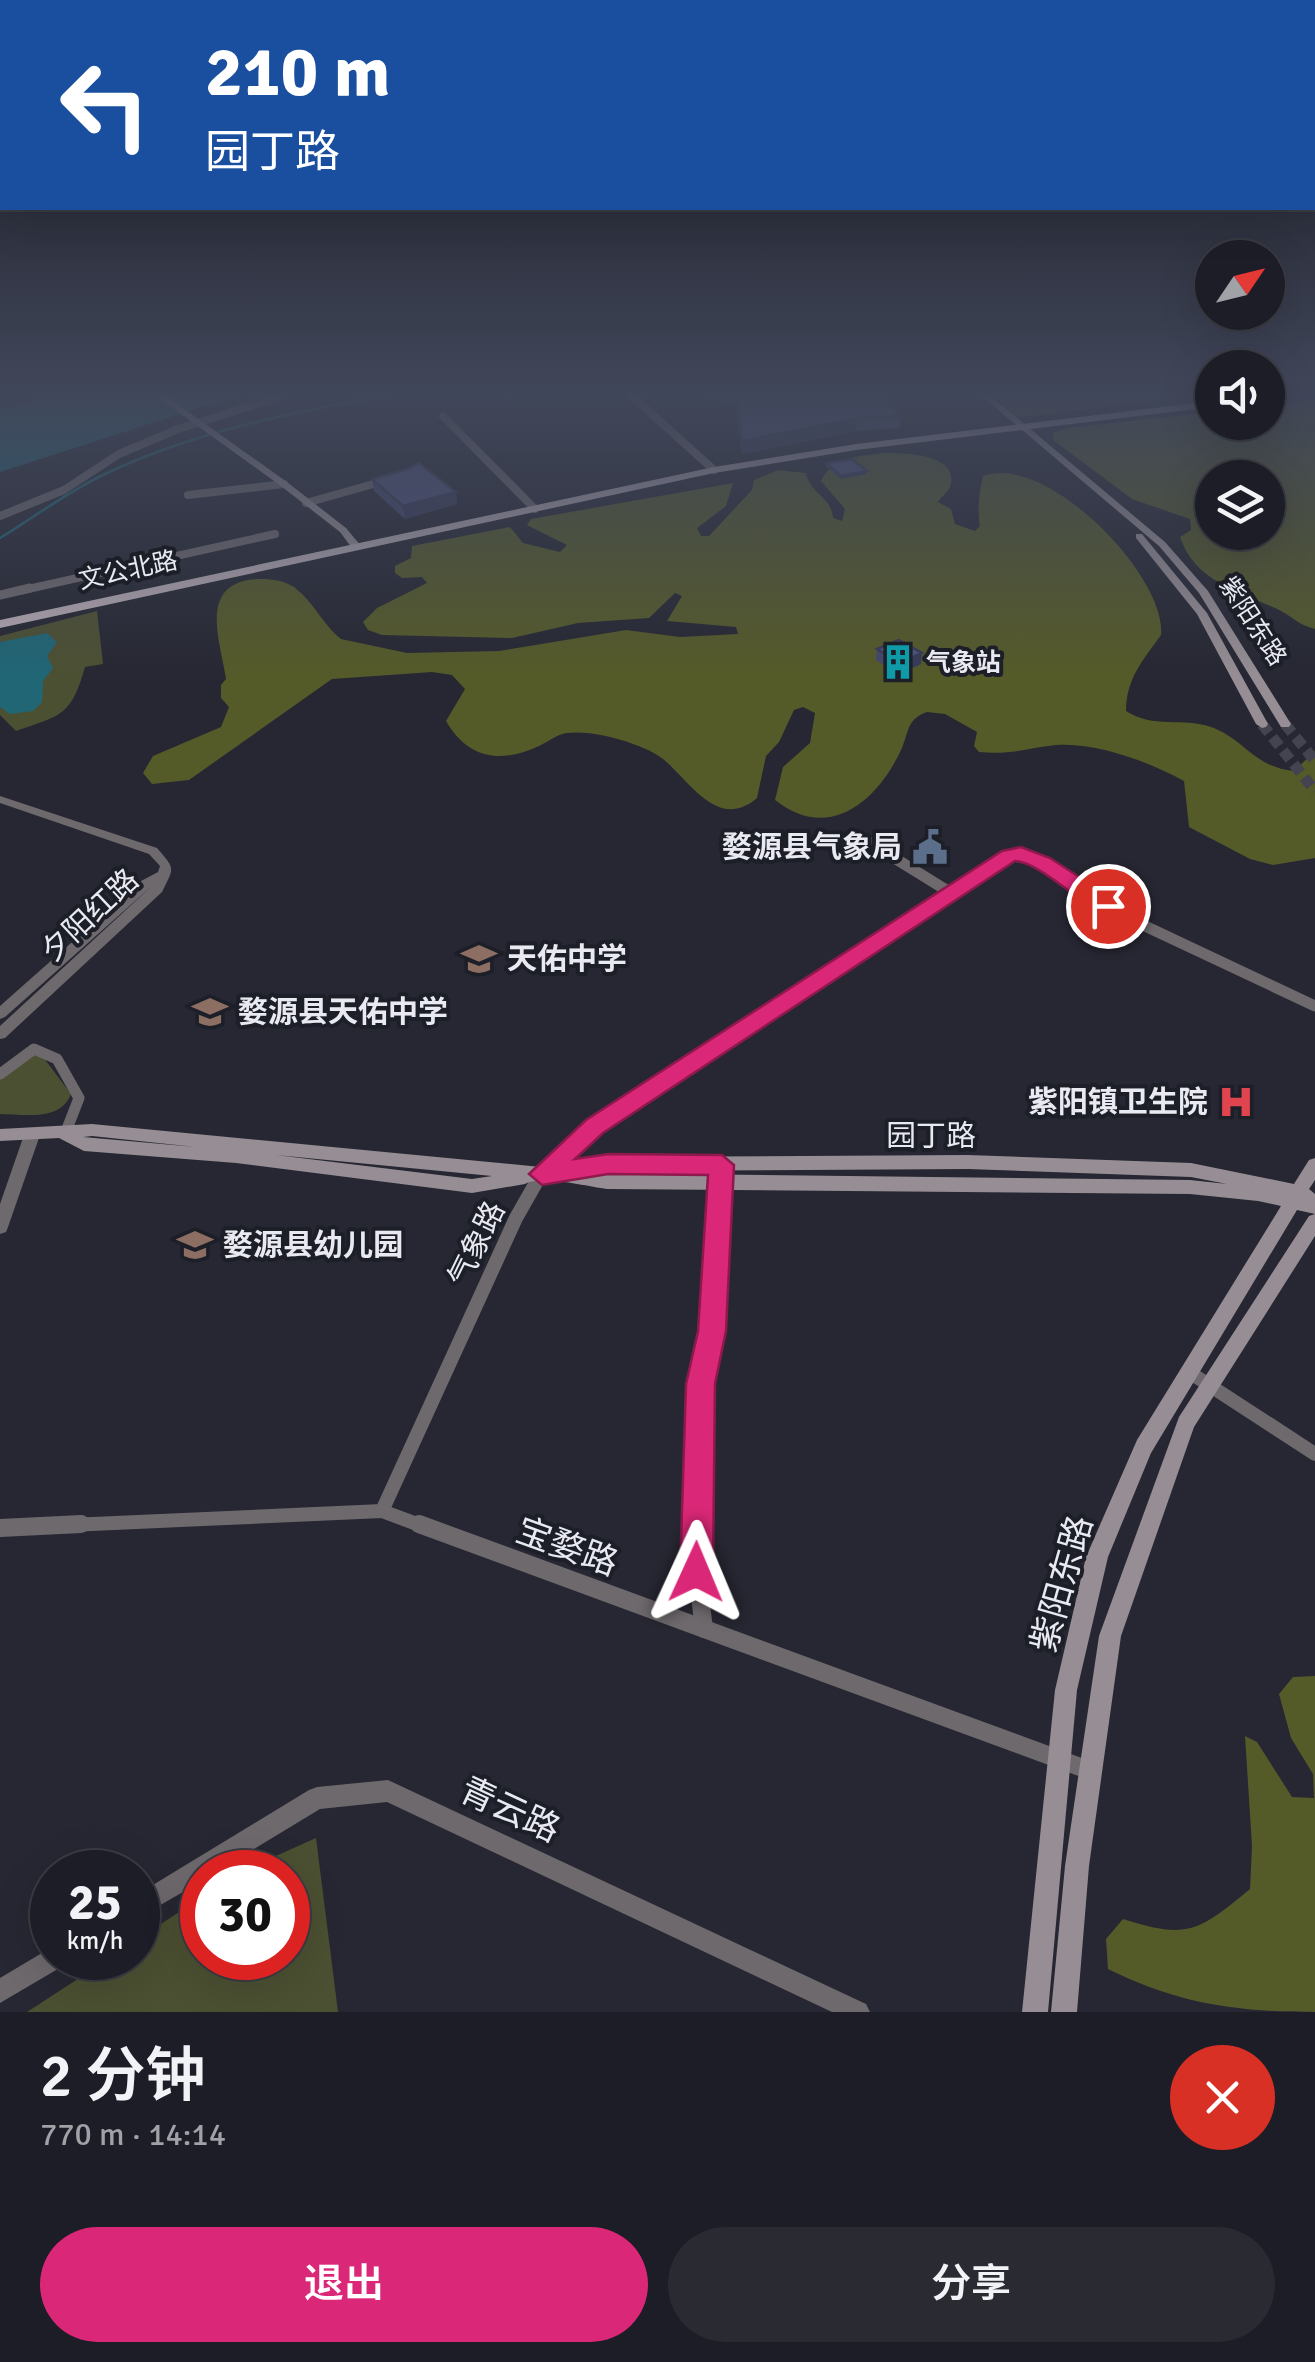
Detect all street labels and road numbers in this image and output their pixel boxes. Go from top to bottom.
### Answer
street label: 文公北路 [76,544,180,596]
street label: 紫阳东路 [1213,571,1293,671]
street label: 夕阳红路 [34,862,146,970]
street label: 园丁路 [886,1118,976,1155]
street label: 气象路 [441,1195,513,1293]
street label: 宝婺路 [510,1509,624,1585]
street label: 紫阳东路 [1022,1511,1102,1657]
street label: 青云路 [453,1768,567,1852]

